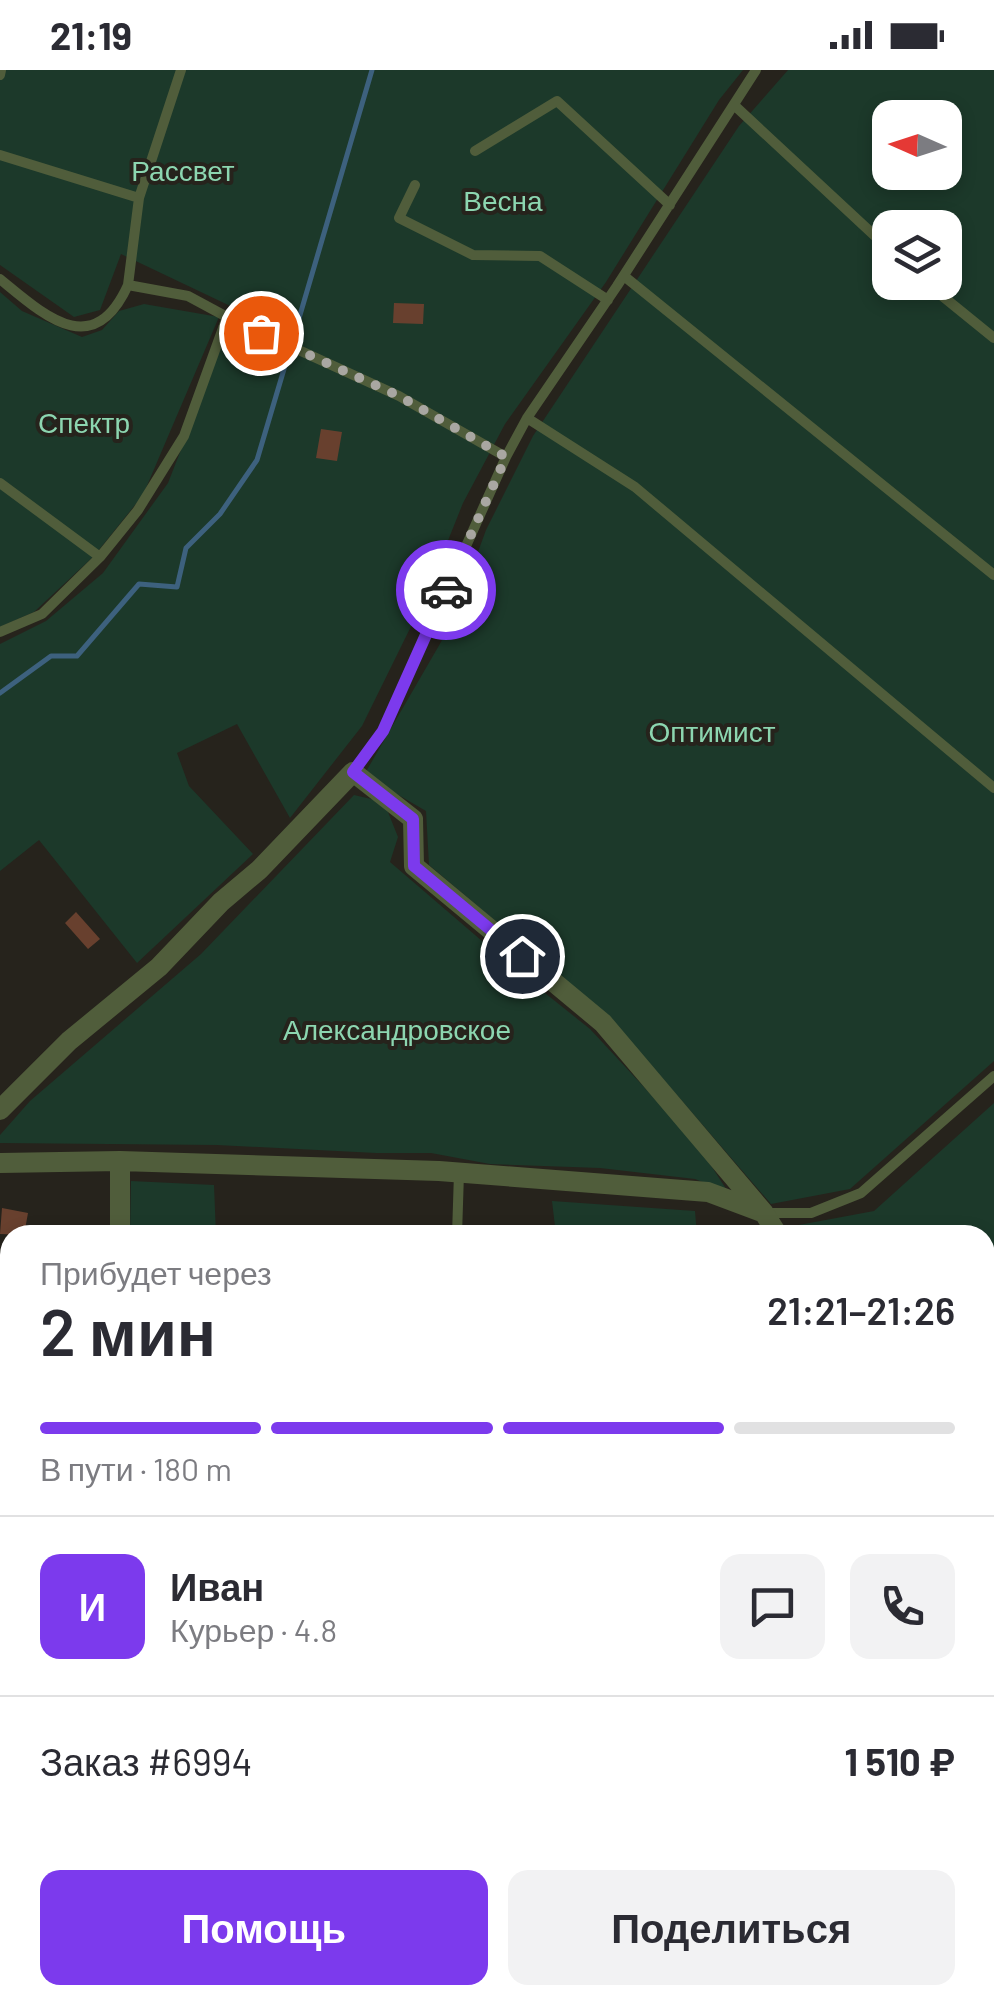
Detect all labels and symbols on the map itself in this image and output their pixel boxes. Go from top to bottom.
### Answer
north arrow [872,100,962,190]
park label: Рассвет [131,153,235,187]
park label: Весна [463,183,543,217]
pin [219,291,304,376]
park label: Спектр [38,405,130,439]
courier [396,540,496,640]
park label: Оптимист [648,714,776,748]
pin [480,914,565,999]
park label: Александровское [283,1012,511,1046]

